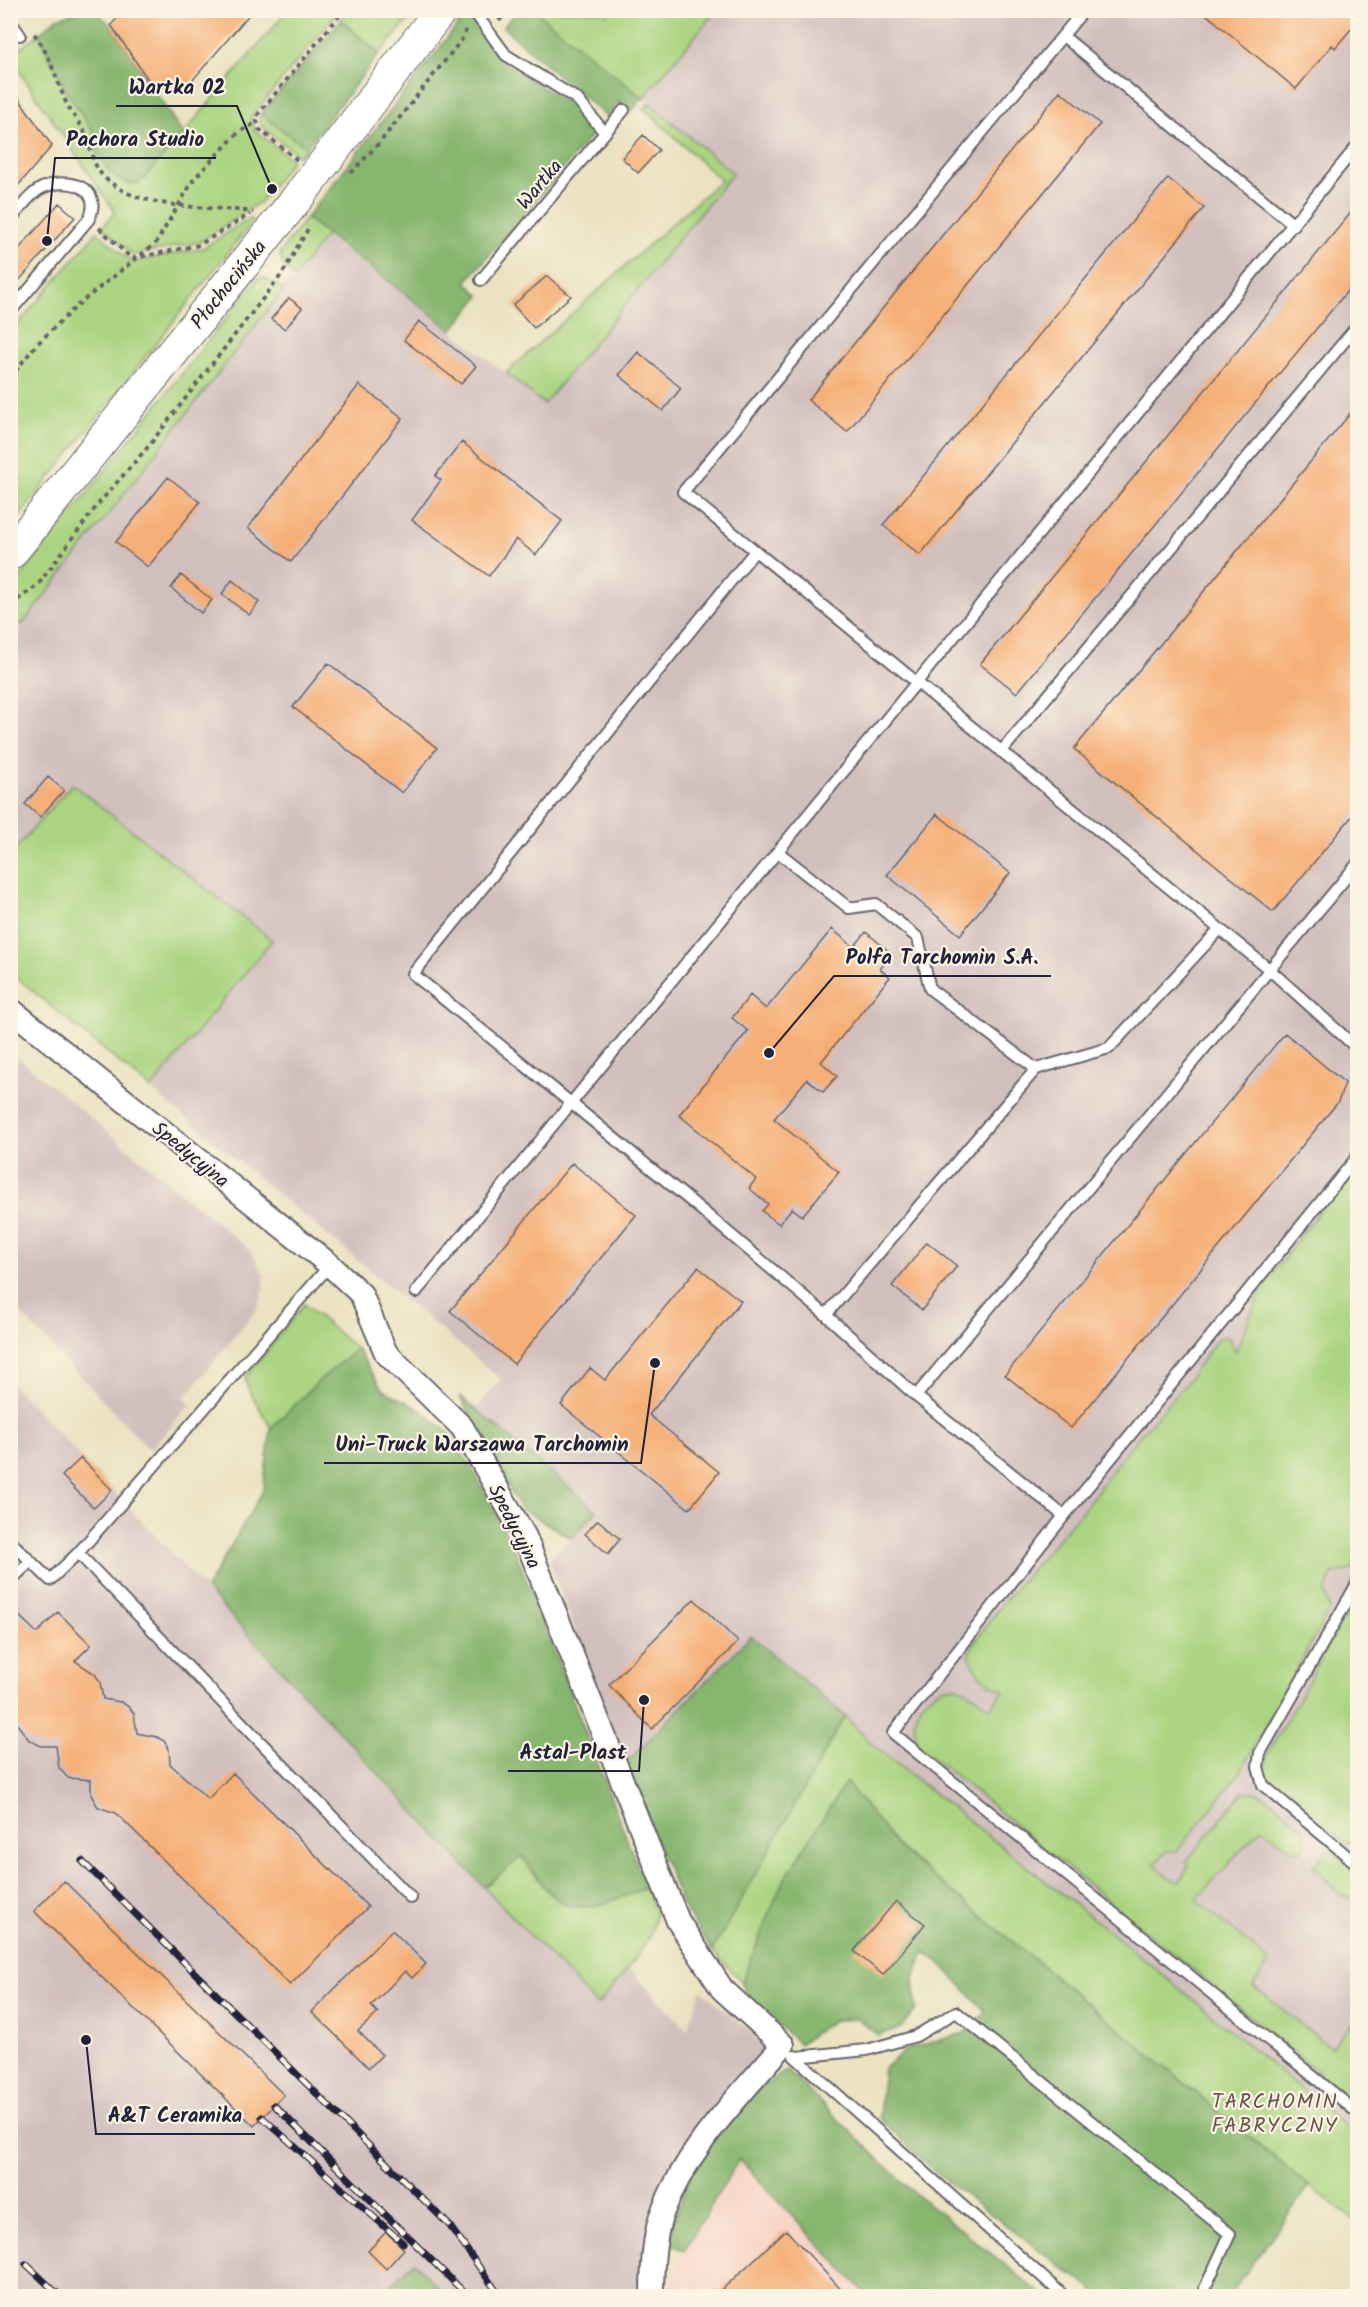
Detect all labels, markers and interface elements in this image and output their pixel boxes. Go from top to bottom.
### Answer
callout: Wartka 02 [116,67,237,106]
text: Wartka 02 [129,72,225,105]
callout: Pachora Studio [55,119,216,158]
text: Pachora Studio [66,124,204,157]
street label: Wartka [510,153,571,218]
street label: Płochocińska [183,233,276,337]
callout: Polfa Tarchomin S.A. [834,937,1051,976]
text: Polfa Tarchomin S.A. [845,942,1039,975]
street label: Spedycyjna [144,1114,236,1197]
callout: Uni-Truck Warszawa Tarchomin [324,1424,641,1463]
text: Uni-Truck Warszawa Tarchomin [335,1429,629,1462]
street label: Spedycyjna [478,1479,548,1575]
callout: Astal-Plast [508,1732,639,1771]
text: Astal-Plast [519,1737,627,1770]
district label: TARCHOMIN FABRYCZNY [1212,2086,1338,2143]
callout: A&T Ceramika [96,2095,255,2134]
text: A&T Ceramika [108,2100,243,2133]

